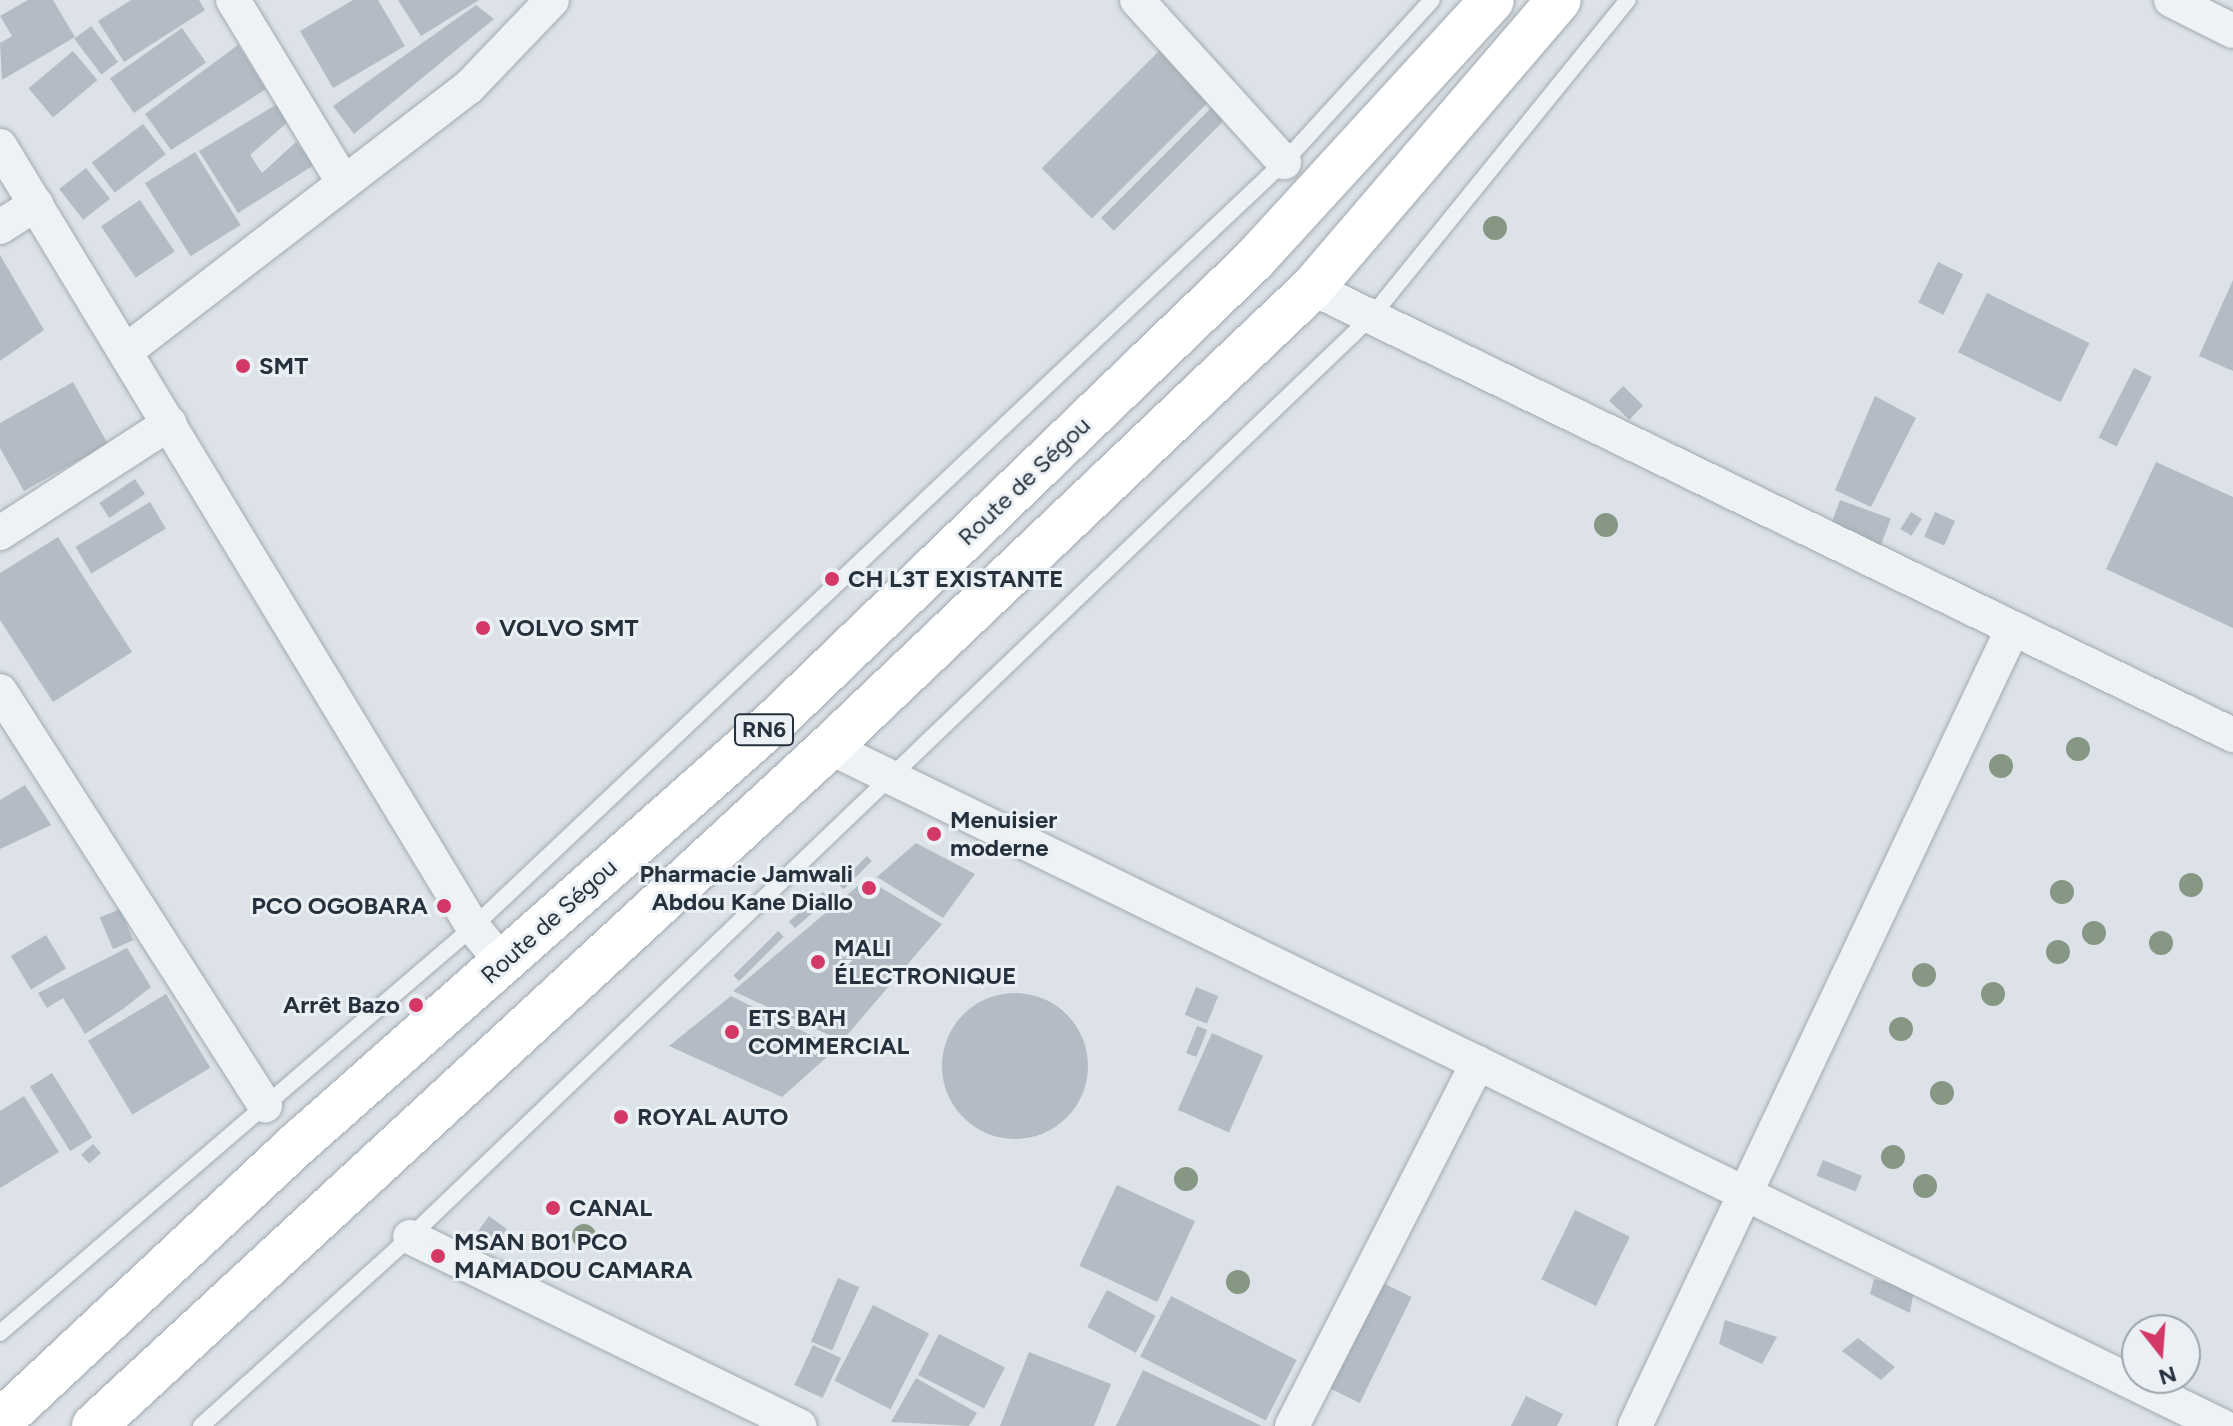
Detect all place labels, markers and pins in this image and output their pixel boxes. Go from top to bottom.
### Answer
place label: SMT [259,352,308,380]
marker: SMT [234,357,252,375]
place label: CH L3T EXISTANTE [848,565,1063,593]
marker: CH L3T EXISTANTE [823,570,841,588]
place label: VOLVO SMT [499,614,639,642]
marker: VOLVO SMT [474,619,492,637]
place label: Menuisier moderne [950,806,1057,862]
marker: Menuisier moderne [925,825,943,843]
place label: Pharmacie Jamwali Abdou Kane Diallo [640,860,853,916]
marker: Pharmacie Jamwali Abdou Kane Diallo [860,879,878,897]
place label: PCO OGOBARA [251,892,428,920]
marker: PCO OGOBARA [435,897,453,915]
place label: MALI ÉLECTRONIQUE [834,934,1016,990]
marker: MALI ÉLECTRONIQUE [809,953,827,971]
place label: Arrêt Bazo [283,991,400,1019]
marker: Arrêt Bazo [407,996,425,1014]
place label: ETS BAH COMMERCIAL [748,1004,909,1060]
marker: ETS BAH COMMERCIAL [723,1023,741,1041]
place label: ROYAL AUTO [637,1103,788,1131]
marker: ROYAL AUTO [612,1108,630,1126]
place label: CANAL [569,1194,652,1222]
marker: CANAL [544,1199,562,1217]
place label: MSAN B01 PCO MAMADOU CAMARA [454,1228,693,1284]
marker: MSAN B01 PCO MAMADOU CAMARA [429,1247,447,1265]

